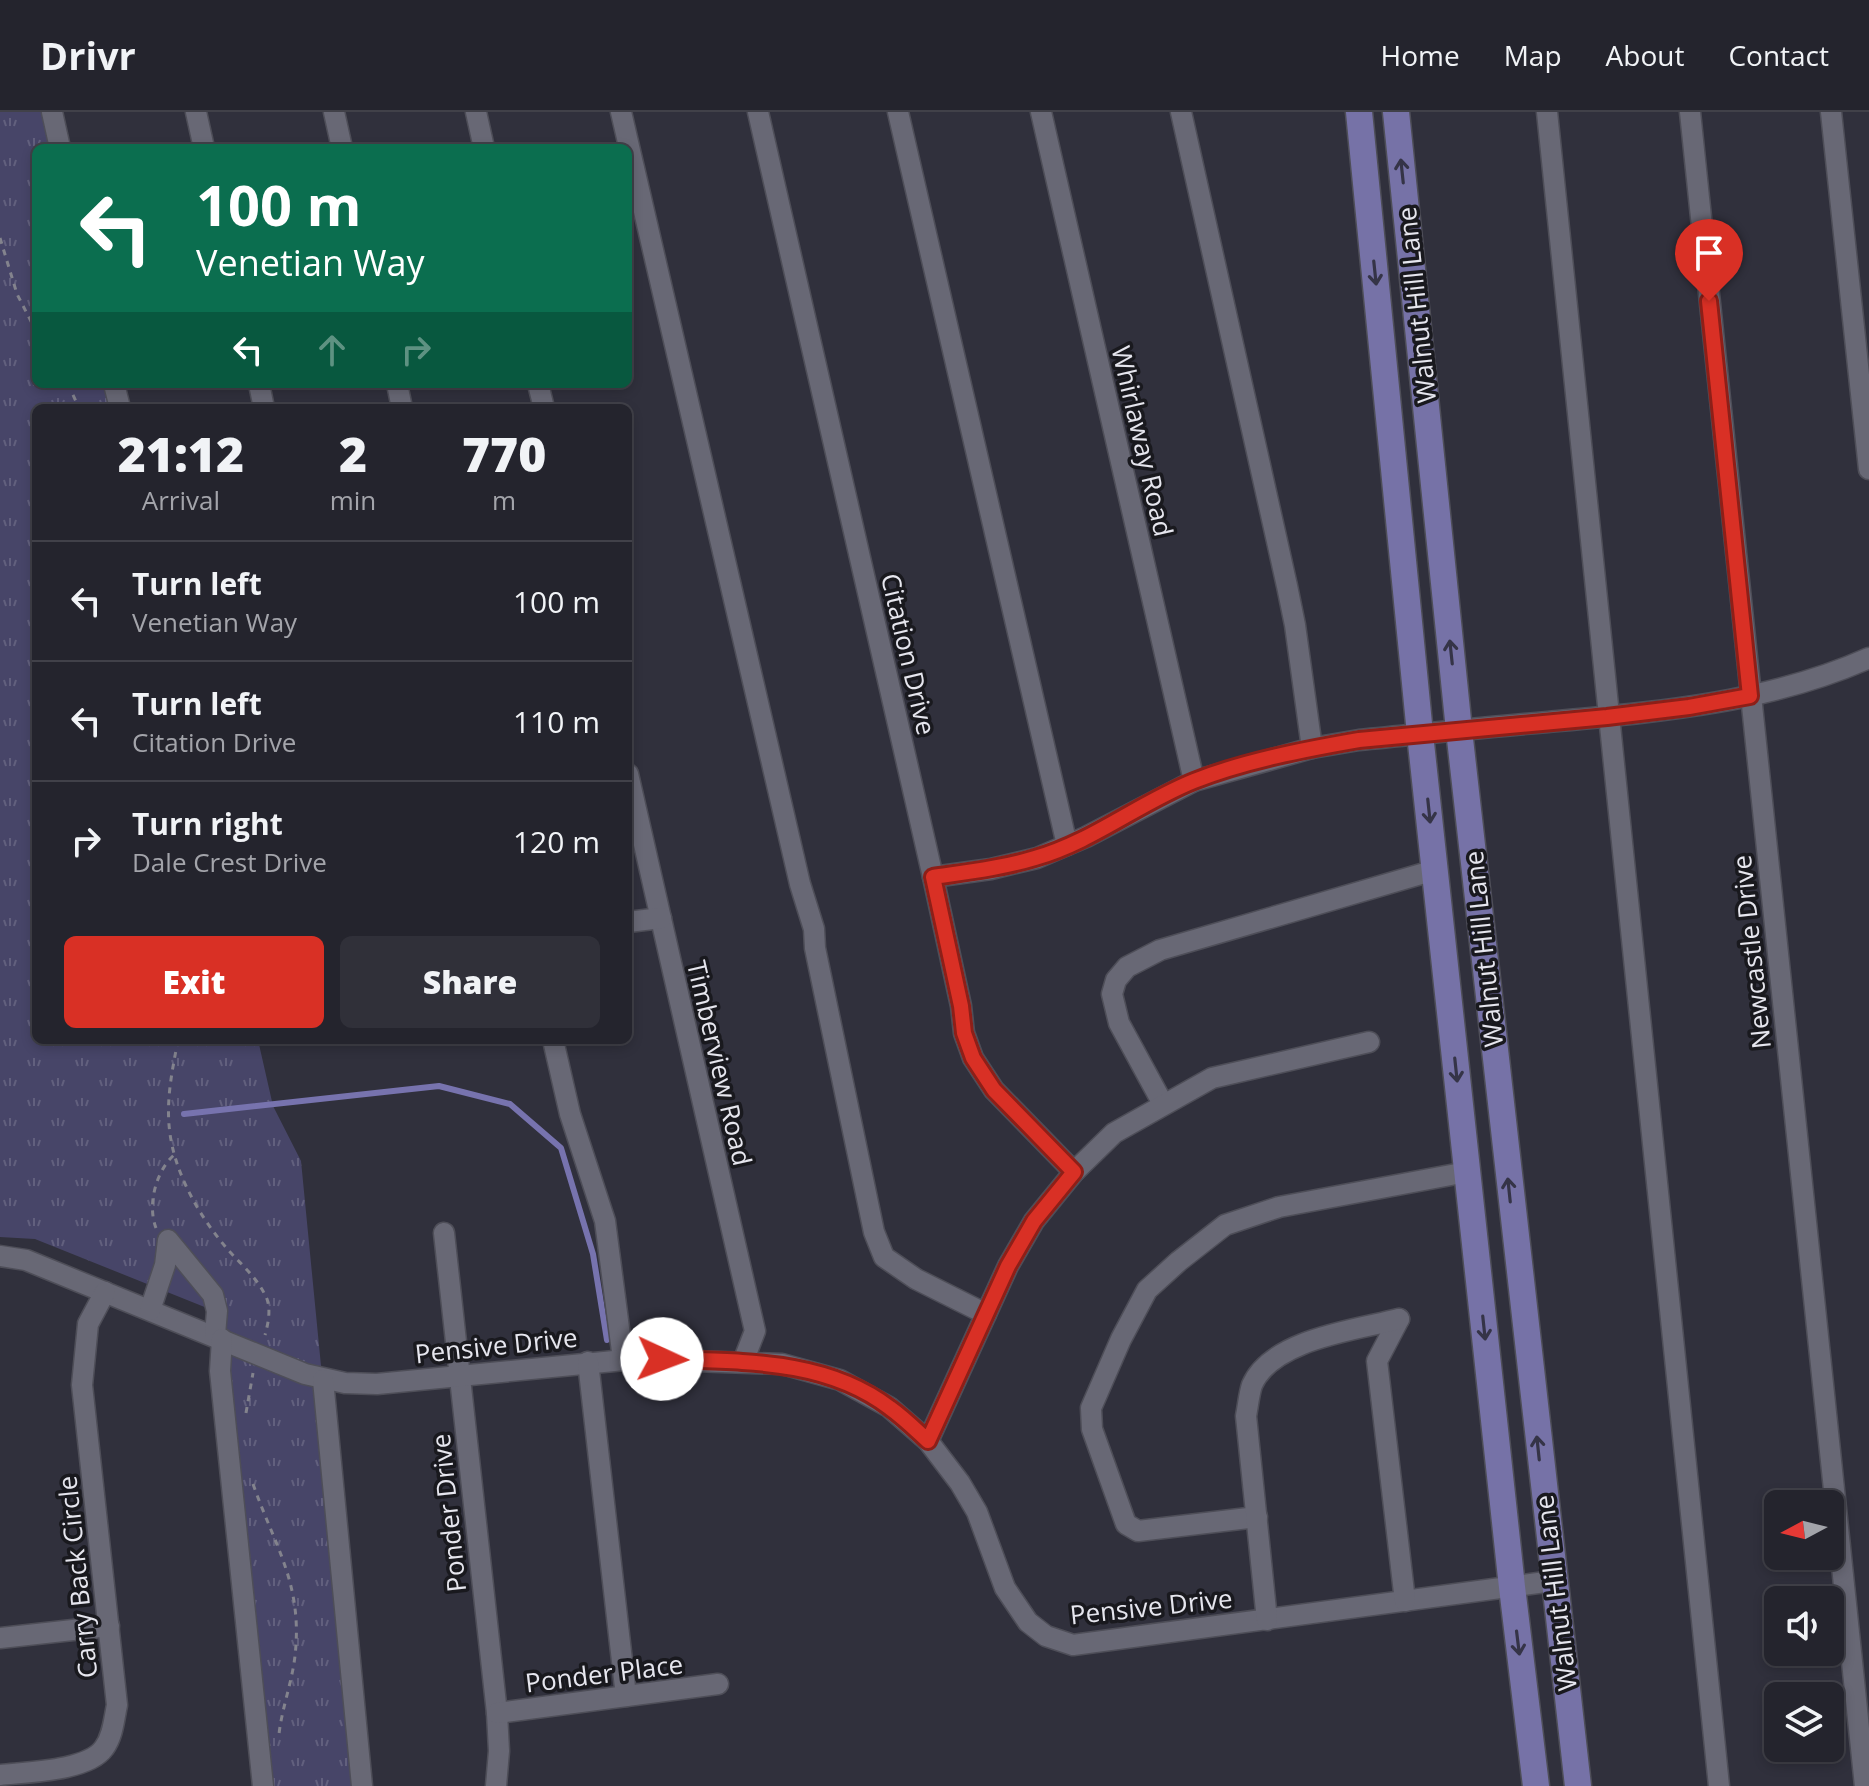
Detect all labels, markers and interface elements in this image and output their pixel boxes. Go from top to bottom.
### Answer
text: Drivr [40,29,136,81]
text: Home [1381,36,1460,74]
text: Map [1504,36,1562,74]
text: About [1606,36,1684,74]
text: Contact [1728,36,1829,74]
one-way arrow [1395,158,1410,185]
text: 100 m [196,166,362,242]
icon: left [64,176,168,280]
street label: Walnut Hill Lane [1388,205,1444,405]
pin [1675,219,1743,301]
icon: arrive [1687,231,1731,275]
text: Venetian Way [196,238,425,287]
one-way arrow [1368,259,1383,286]
icon: left [226,328,270,372]
icon: ahead [310,328,354,372]
icon: right [394,328,438,372]
street label: Whirlaway Road [1104,342,1182,540]
text: 21:12 [118,421,244,486]
text: 2 [339,421,367,486]
text: 770 [462,421,546,486]
text: Arrival [142,482,220,518]
text: min [330,482,376,518]
text: m [492,482,516,518]
text: Turn left [132,563,262,604]
street label: Citation Drive [873,570,945,738]
icon: left [64,579,108,623]
text: 100 m [513,581,600,622]
text: Venetian Way [132,604,297,640]
one-way arrow [1443,639,1458,666]
text: Turn left [132,683,262,724]
icon: left [64,699,108,743]
text: 110 m [513,701,600,742]
text: Citation Drive [132,724,296,760]
one-way arrow [1421,797,1436,824]
text: Turn right [132,803,283,844]
icon: right [64,819,108,863]
text: 120 m [513,821,600,862]
text: Dale Crest Drive [132,844,327,880]
street label: Walnut Hill Lane [1455,849,1511,1049]
street label: Newcastle Drive [1723,853,1779,1051]
button: Exit [64,936,324,1028]
button: Share [340,936,600,1028]
street label: Timberview Road [679,957,761,1169]
one-way arrow [1449,1056,1464,1083]
one-way arrow [1502,1177,1517,1204]
one-way arrow [1477,1314,1492,1341]
position arrow [620,1317,704,1401]
street label: Pensive Drive [413,1319,579,1371]
street label: Ponder Drive [422,1432,474,1594]
one-way arrow [1530,1435,1545,1462]
street label: Carry Back Circle [48,1474,106,1680]
north arrow [1764,1490,1844,1570]
map controls [1764,1490,1844,1762]
street label: Walnut Hill Lane [1525,1493,1585,1693]
street label: Pensive Drive [1068,1580,1234,1632]
button: sound [1764,1586,1844,1666]
one-way arrow [1511,1629,1526,1655]
street label: Ponder Place [523,1645,685,1701]
button: layers [1764,1682,1844,1762]

